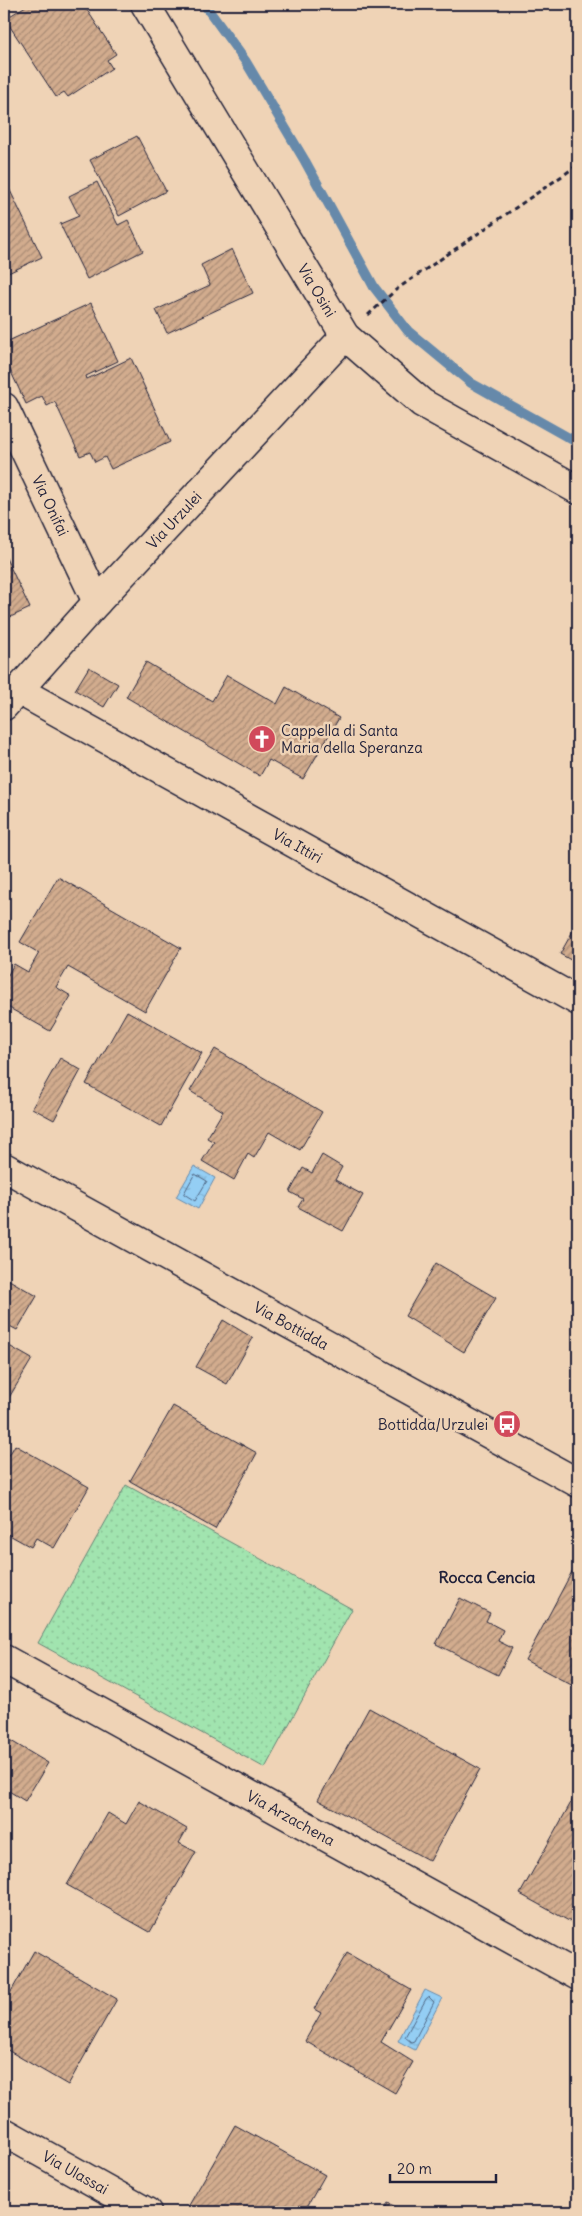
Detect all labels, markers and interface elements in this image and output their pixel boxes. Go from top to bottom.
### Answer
street label: Via Osini [294,260,341,320]
street label: Via Onifai [28,472,74,539]
street label: Via Urzulei [142,487,205,553]
place label: Cappella di Santa Maria della Speranza [281,721,423,757]
church icon: Cappella di Santa Maria della Speranza [247,724,277,754]
street label: Via Ittiri [269,824,326,867]
street label: Via Bottidda [250,1297,333,1354]
bus stop icon: Bottidda/Urzulei [492,1409,522,1439]
place label: Bottidda/Urzulei [378,1415,488,1434]
district label: Rocca Cencia [439,1567,535,1587]
street label: Via Arzachena [244,1786,339,1850]
street label: Via Ulassai [39,2146,112,2198]
scale bar [390,2151,496,2183]
text: 20 m [397,2159,432,2178]

